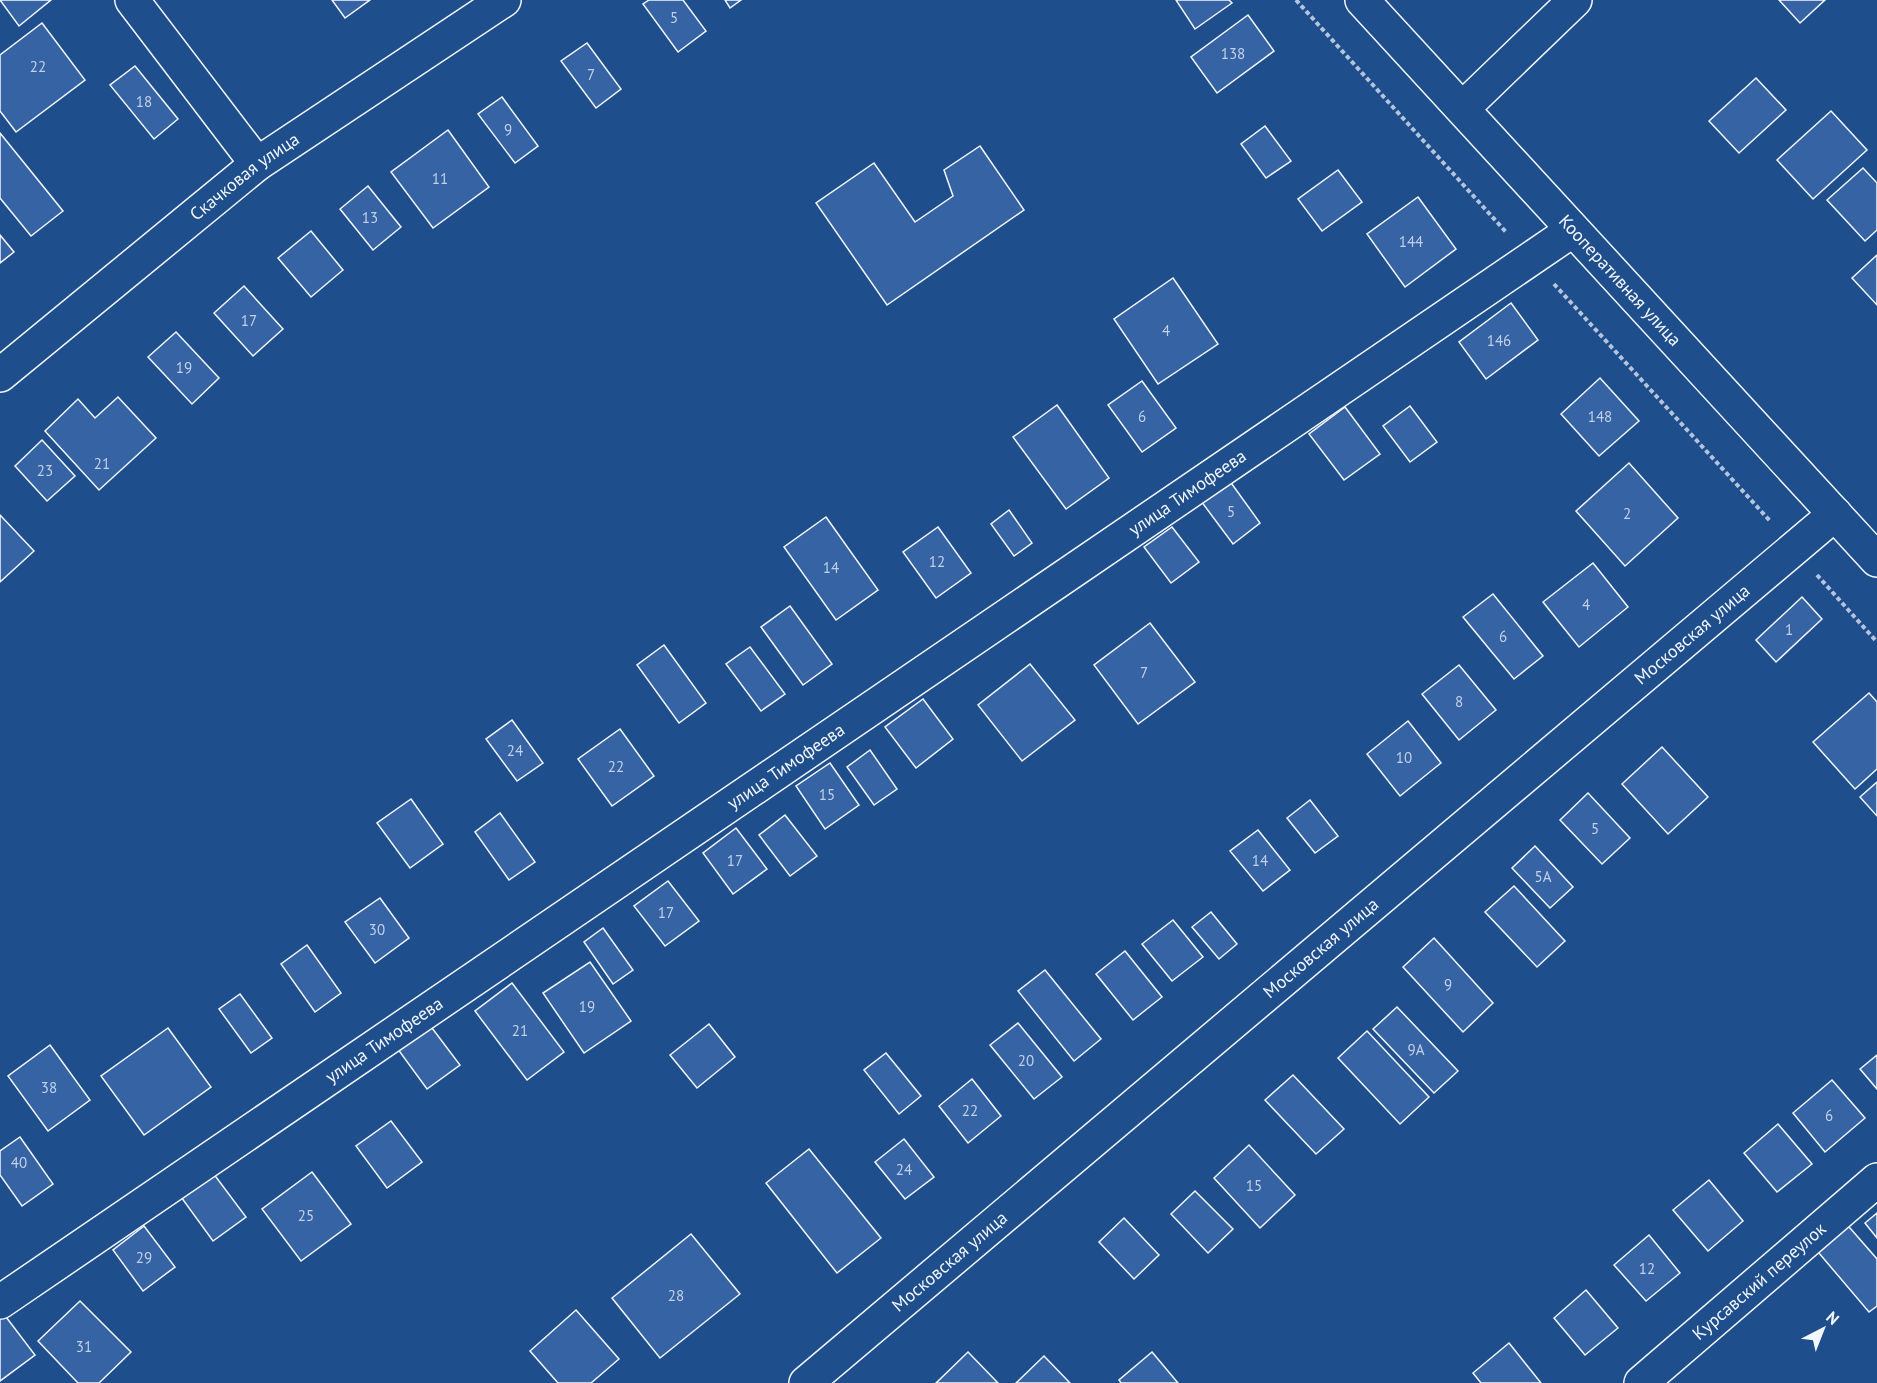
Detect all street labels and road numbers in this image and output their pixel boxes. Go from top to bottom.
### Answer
street label: Скачковая улица [185,127,303,225]
street label: Кооперативная улица [1554,210,1686,351]
street label: улица Тимофеева [1124,444,1250,541]
street label: Московская улица [1630,579,1754,689]
street label: улица Тимофеева [722,718,849,814]
street label: Московская улица [1258,893,1383,1003]
street label: улица Тимофеева [321,991,447,1088]
street label: Московская улица [887,1206,1012,1317]
street label: Курсавский переулок [1687,1217,1831,1345]

